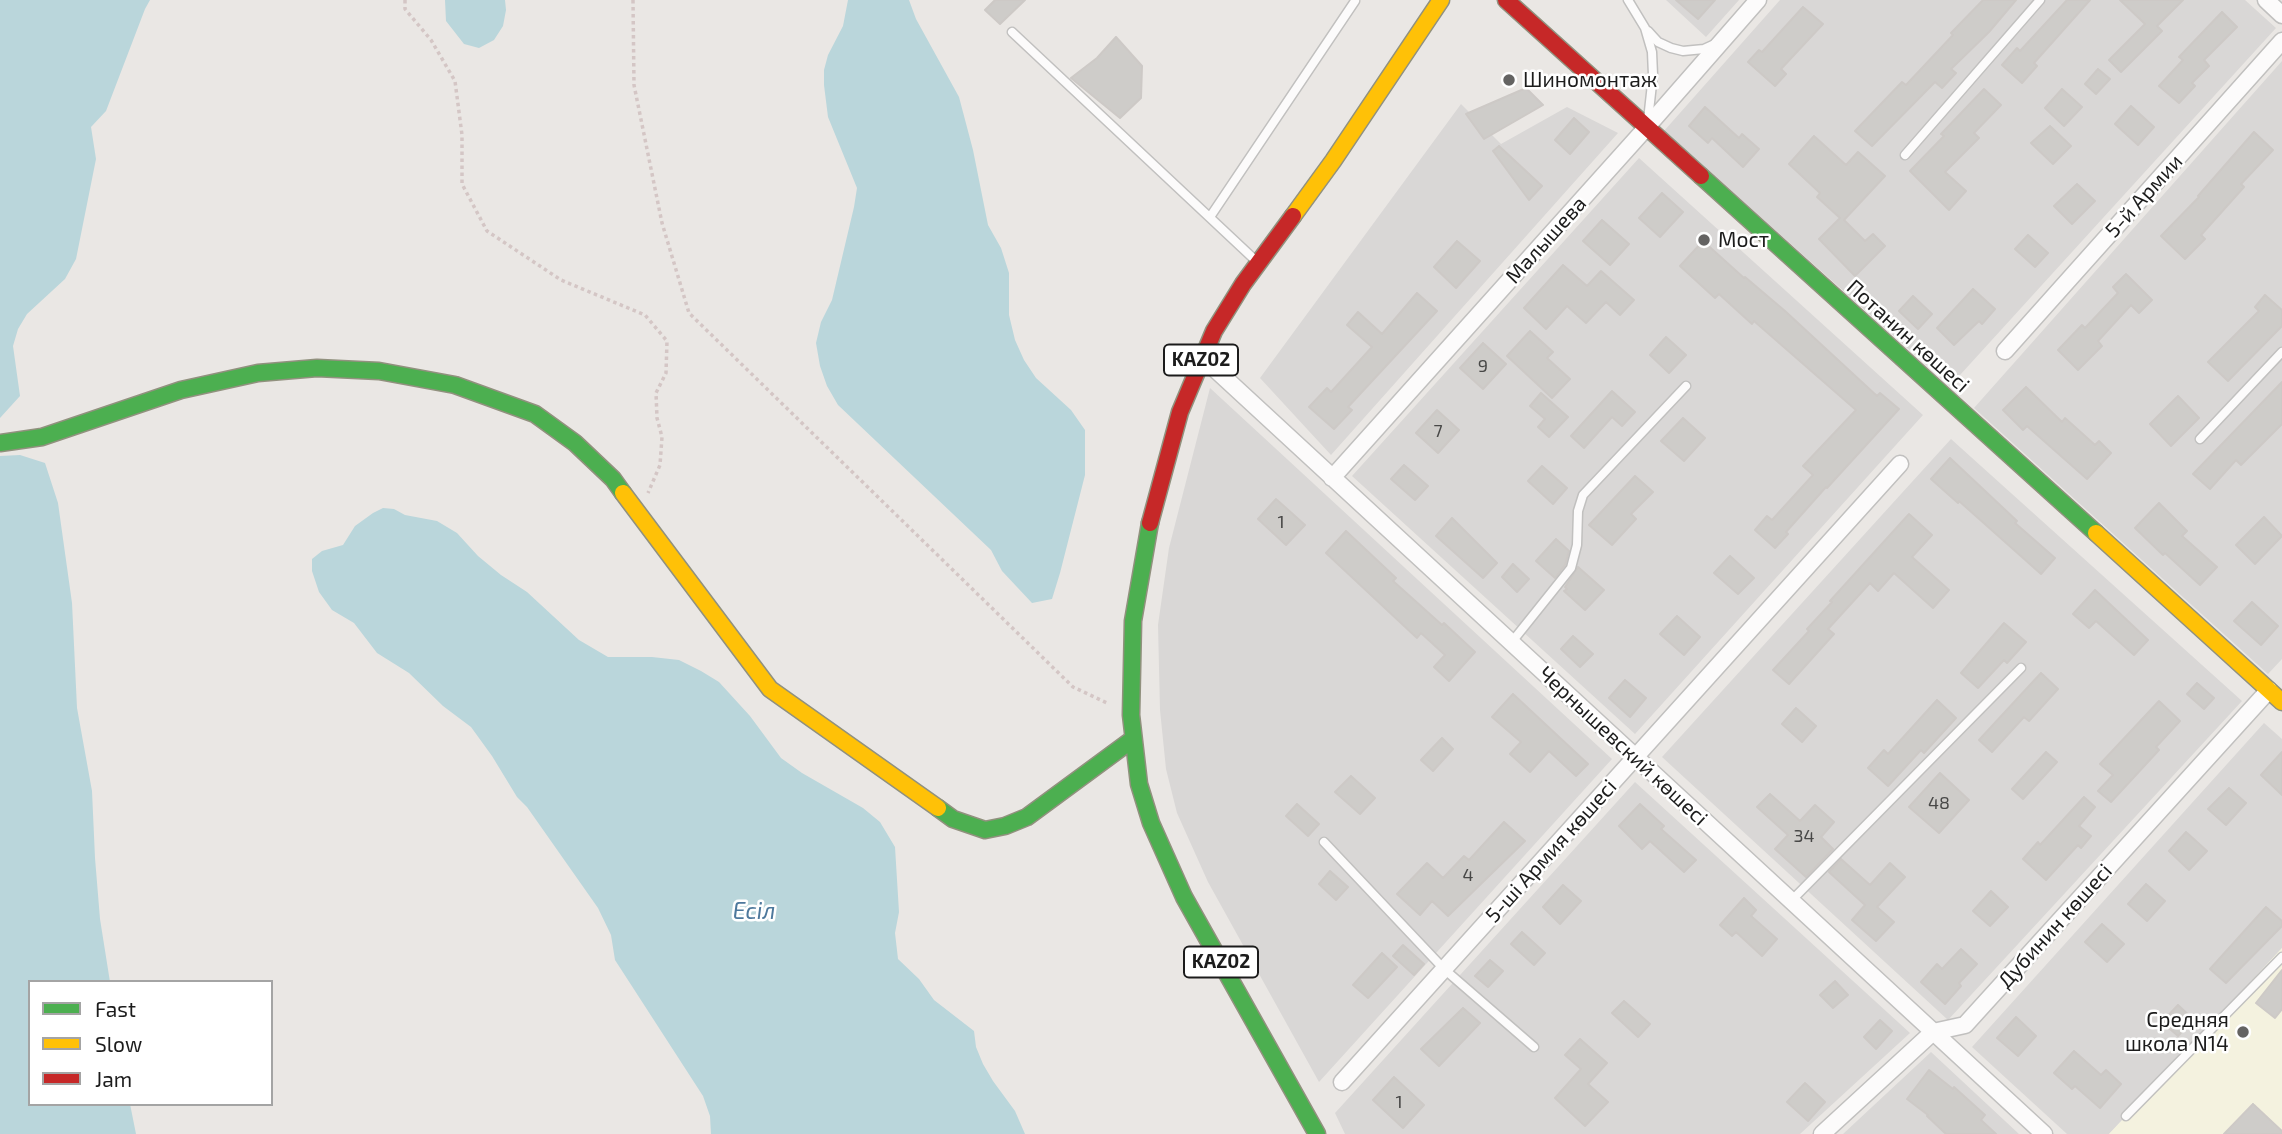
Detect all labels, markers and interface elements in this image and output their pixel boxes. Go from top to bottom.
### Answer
place label: Шиномонтаж [1523,67,1657,93]
marker: Шиномонтаж [1501,72,1517,88]
street label: 5-й Армии [2100,149,2188,243]
street label: Малышева [1500,191,1592,289]
place label: Мост [1718,227,1769,253]
marker: Мост [1696,232,1712,248]
street label: Потанин көшесі [1842,274,1974,398]
road number: KAZ02 [1164,344,1238,376]
house number: 9 [1478,355,1488,377]
house number: 7 [1433,420,1443,442]
house number: 1 [1277,511,1285,533]
street label: Чернышевский көшесі [1533,661,1713,831]
street label: 5-ші Армия көшесі [1480,774,1622,928]
house number: 48 [1928,792,1950,814]
house number: 34 [1793,825,1815,847]
street label: Дубинин көшесі [1993,859,2117,993]
house number: 4 [1462,864,1474,886]
water label: Есіл [733,897,775,925]
road number: KAZ02 [1184,946,1258,978]
legend [28,980,273,1106]
text: Fast [95,996,136,1021]
place label: Средняя школа N14 [2125,1007,2229,1057]
marker: Средняя школа N14 [2235,1024,2251,1040]
text: Slow [95,1031,142,1056]
text: Jam [95,1066,132,1091]
house number: 1 [1395,1091,1403,1113]

